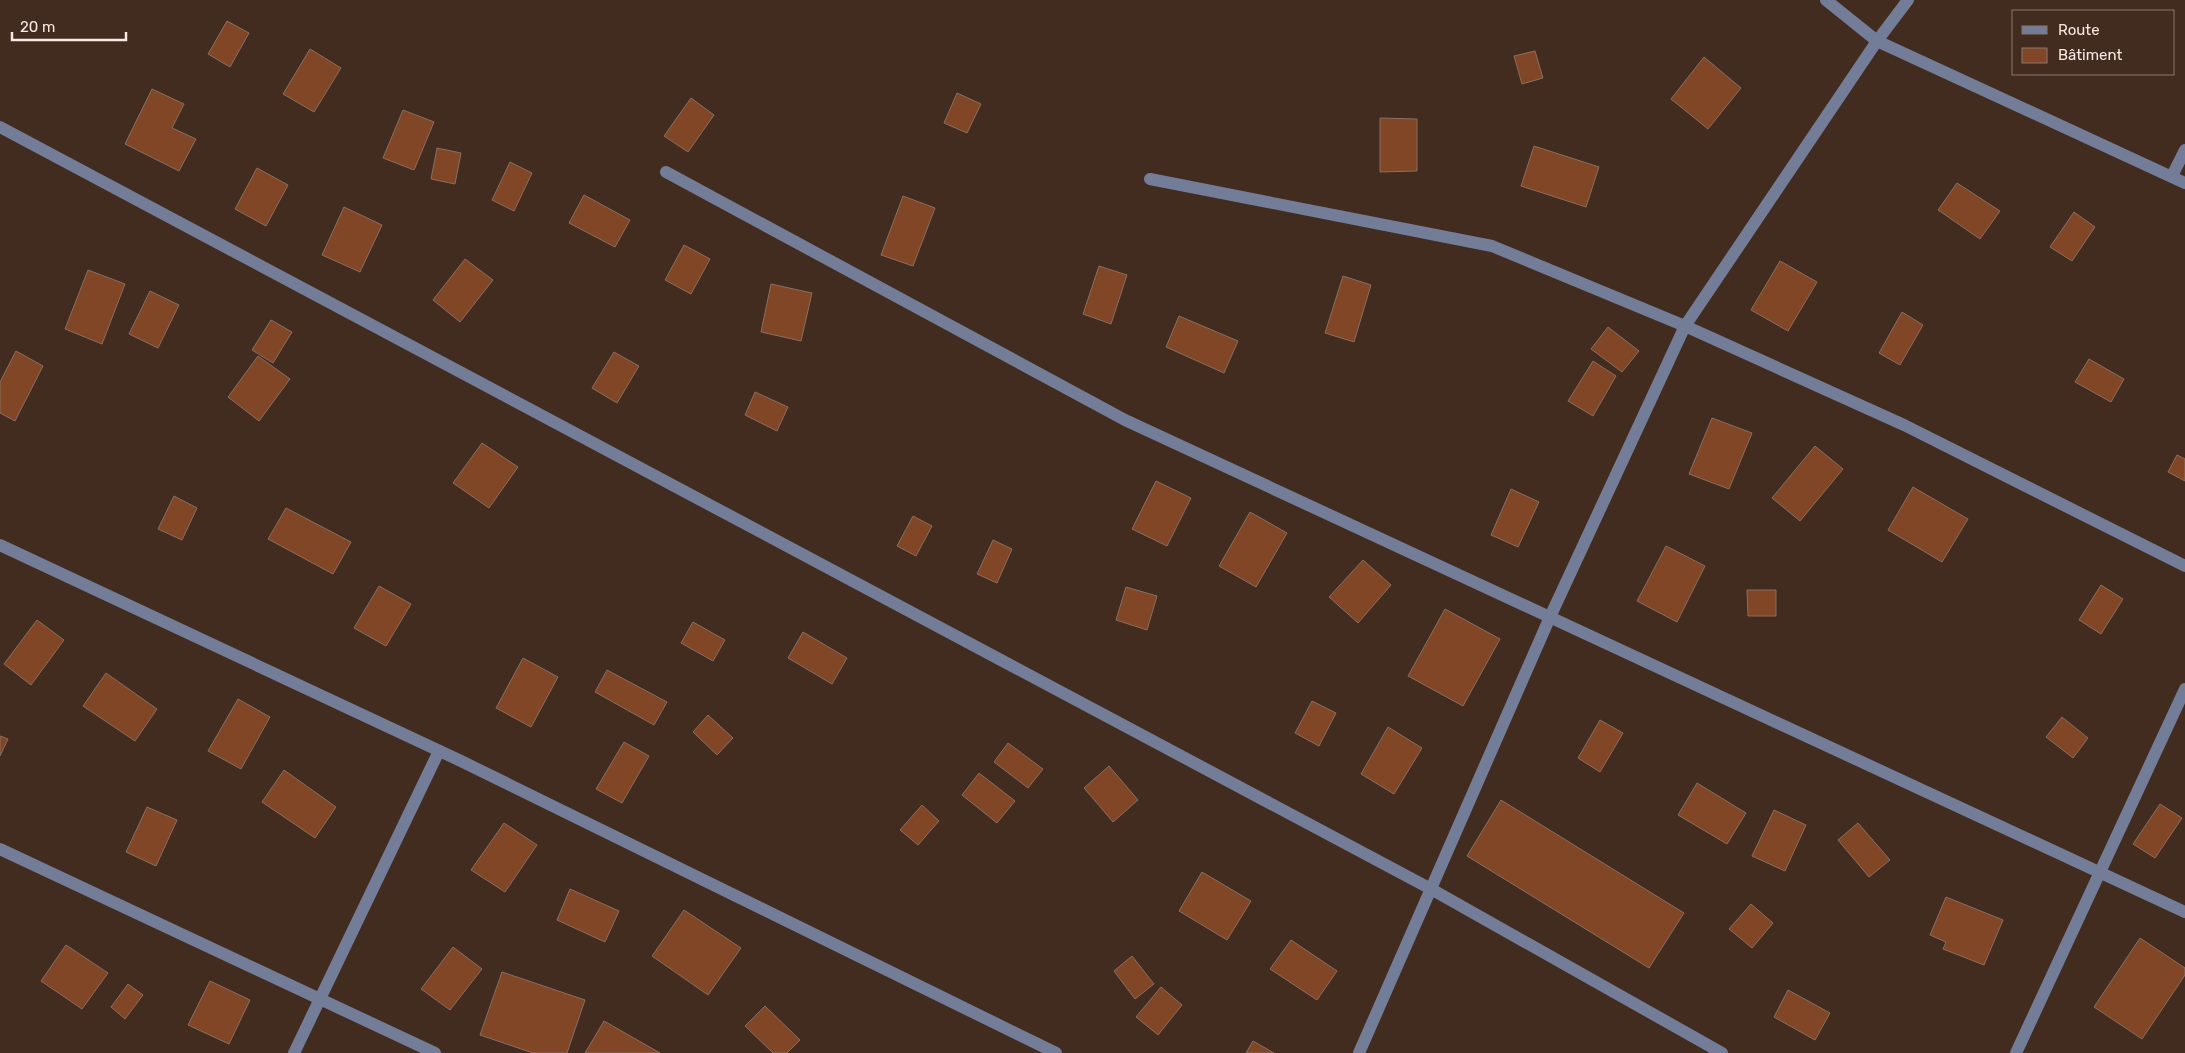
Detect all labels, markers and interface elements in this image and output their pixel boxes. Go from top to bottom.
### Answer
scale bar [12,10,126,42]
legend [2012,10,2175,75]
text: 20 m [20,18,55,36]
text: Route [2058,21,2100,39]
text: Bâtiment [2058,46,2122,64]

